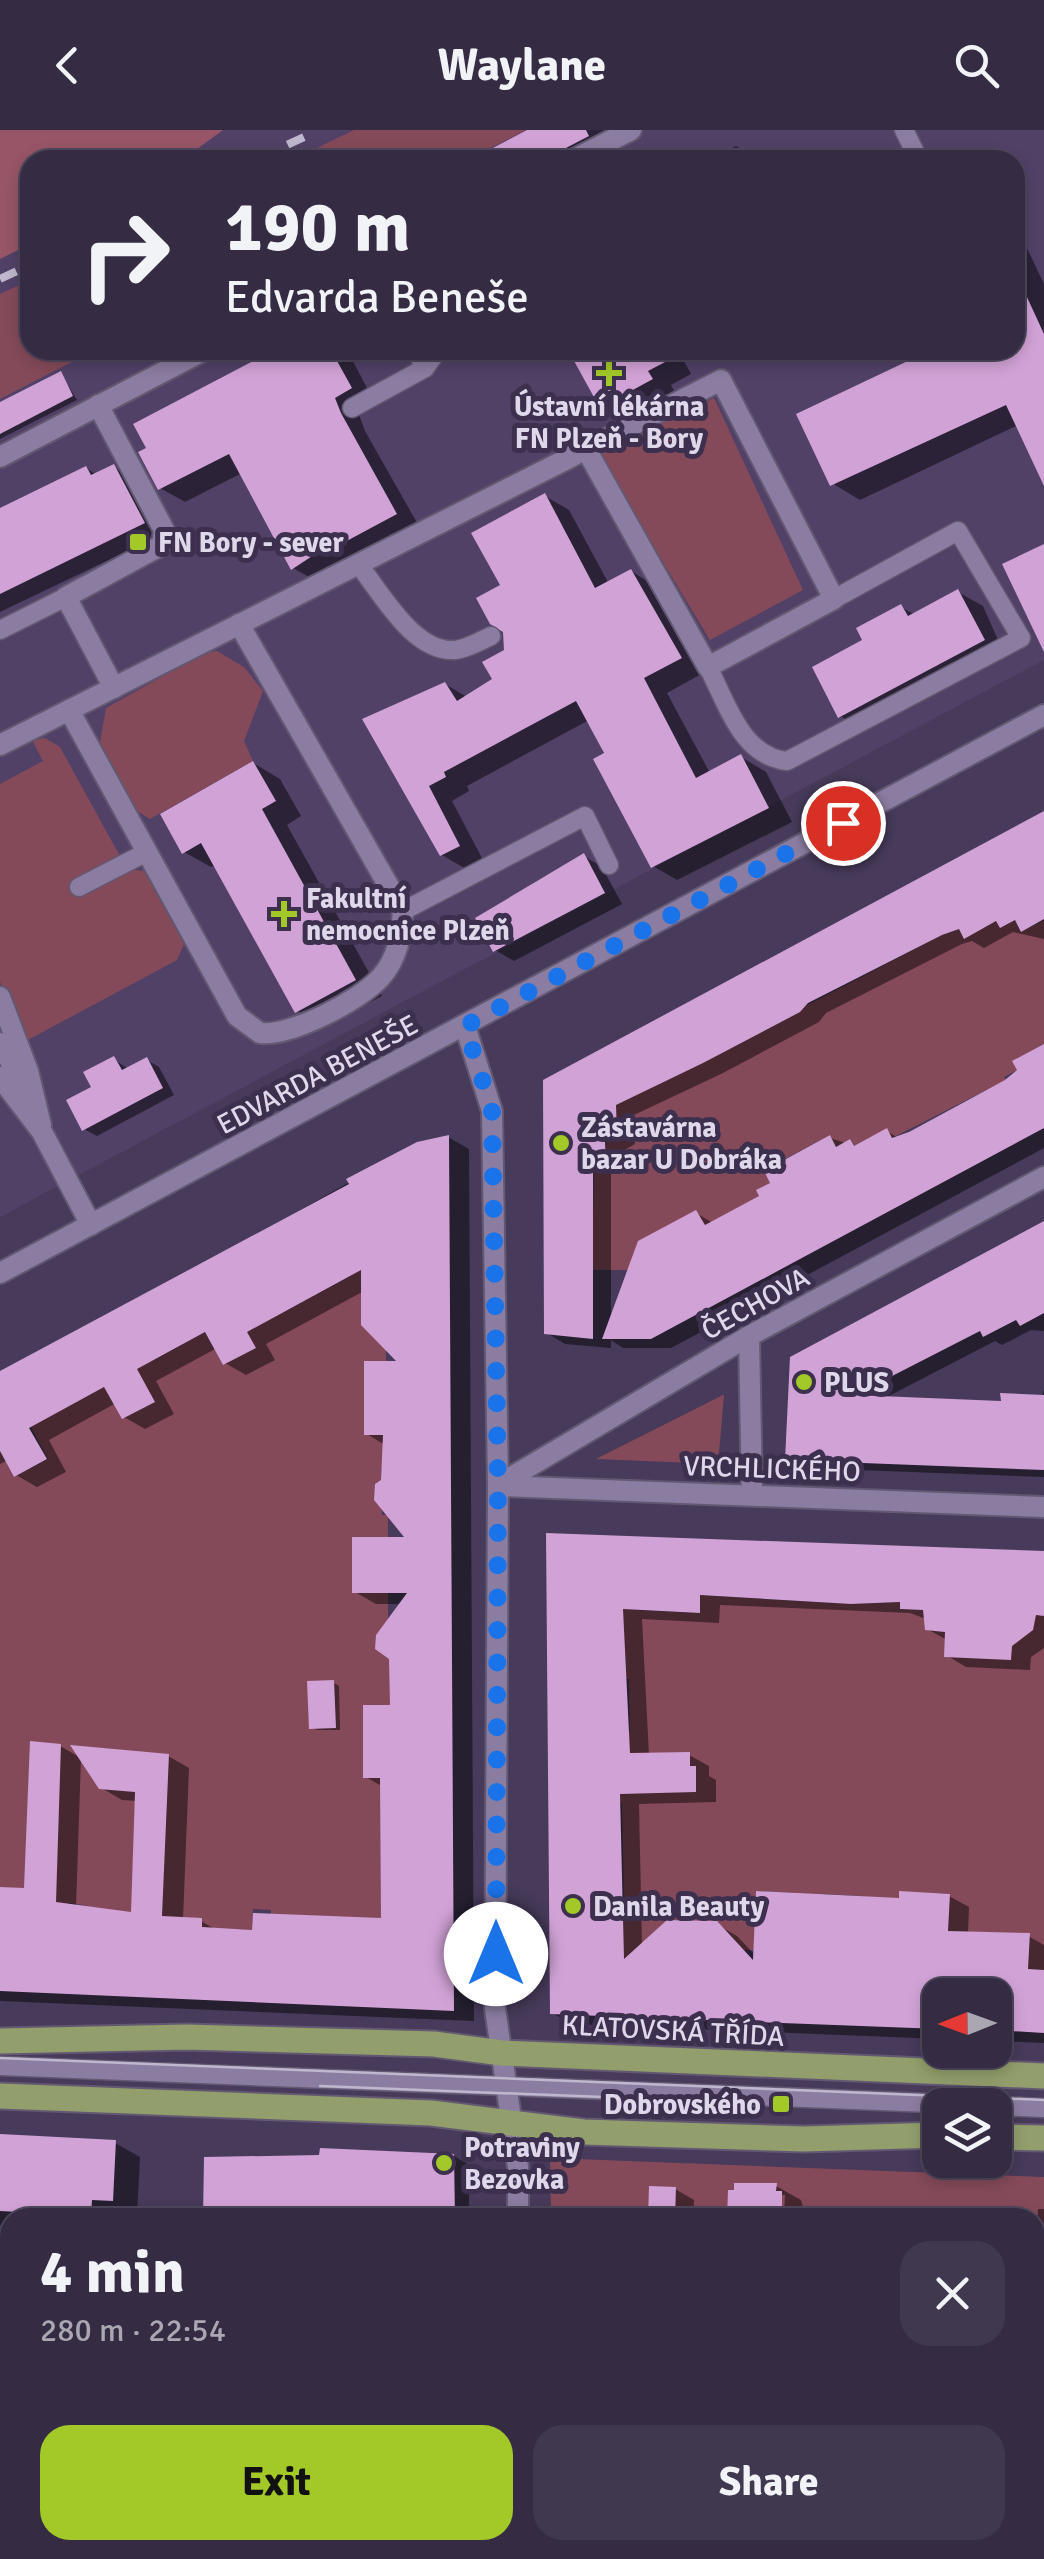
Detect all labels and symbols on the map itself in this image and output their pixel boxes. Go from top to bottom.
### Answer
marker: Ústavní lékárna FN Plzeň - Bory [598,362,620,384]
place label: Ústavní lékárna FN Plzeň - Bory [514,388,704,456]
place label: FN Bory - sever [158,526,344,560]
marker: FN Bory - sever [127,531,149,553]
pin [801,781,886,866]
place label: Fakultní nemocnice Plzeň [306,882,510,948]
marker: Fakultní nemocnice Plzeň [271,901,297,927]
street label: EDVARDA BENEŠE [211,1008,424,1142]
place label: Zástavárna bazar U Dobráka [581,1111,782,1177]
marker: Zástavárna bazar U Dobráka [550,1132,572,1154]
street label: ČECHOVA [696,1260,815,1347]
place label: PLUS [824,1366,889,1400]
marker: PLUS [793,1371,815,1393]
street label: VRCHLICKÉHO [683,1449,861,1489]
place label: Danila Beauty [593,1890,764,1924]
marker: Danila Beauty [562,1895,584,1917]
position arrow [444,1902,548,2006]
north arrow [922,1978,1012,2068]
street label: KLATOVSKÁ TŘÍDA [561,2008,785,2054]
place label: Dobrovského [604,2088,761,2122]
marker: Dobrovského [770,2093,792,2115]
place label: Potraviny Bezovka [464,2131,580,2197]
marker: Potraviny Bezovka [433,2152,455,2174]

